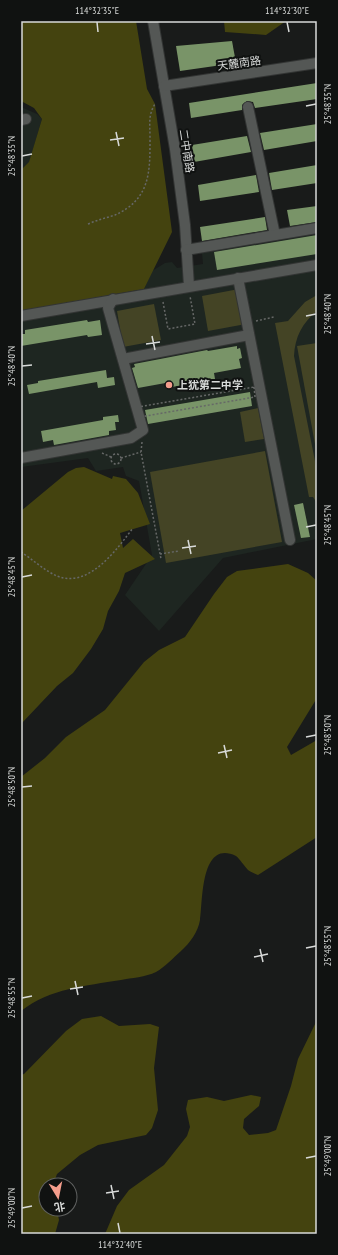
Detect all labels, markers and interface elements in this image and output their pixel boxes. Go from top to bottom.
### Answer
text: 114°32'35"E [75,4,119,17]
text: 114°32'30"E [265,4,309,17]
street label: 天麓南路 [216,53,262,73]
text: 25°48'35"N [321,84,334,124]
street label: 二中南路 [177,128,197,174]
text: 25°48'35"N [5,136,18,176]
text: 25°48'40"N [321,294,334,334]
text: 25°48'40"N [5,346,18,386]
place label: 上犹第二中学 [177,378,243,392]
marker: 上犹第二中学 [164,380,174,390]
text: 25°48'45"N [321,505,334,545]
text: 25°48'45"N [5,557,18,597]
text: 25°48'50"N [321,715,334,755]
text: 25°48'50"N [5,767,18,807]
text: 25°48'55"N [321,926,334,966]
text: 25°48'55"N [5,978,18,1018]
text: 25°49'00"N [321,1136,334,1176]
north arrow [38,1177,78,1217]
text: 25°49'00"N [5,1188,18,1228]
text: 北 [53,1199,66,1215]
text: 114°32'40"E [98,1238,142,1251]

